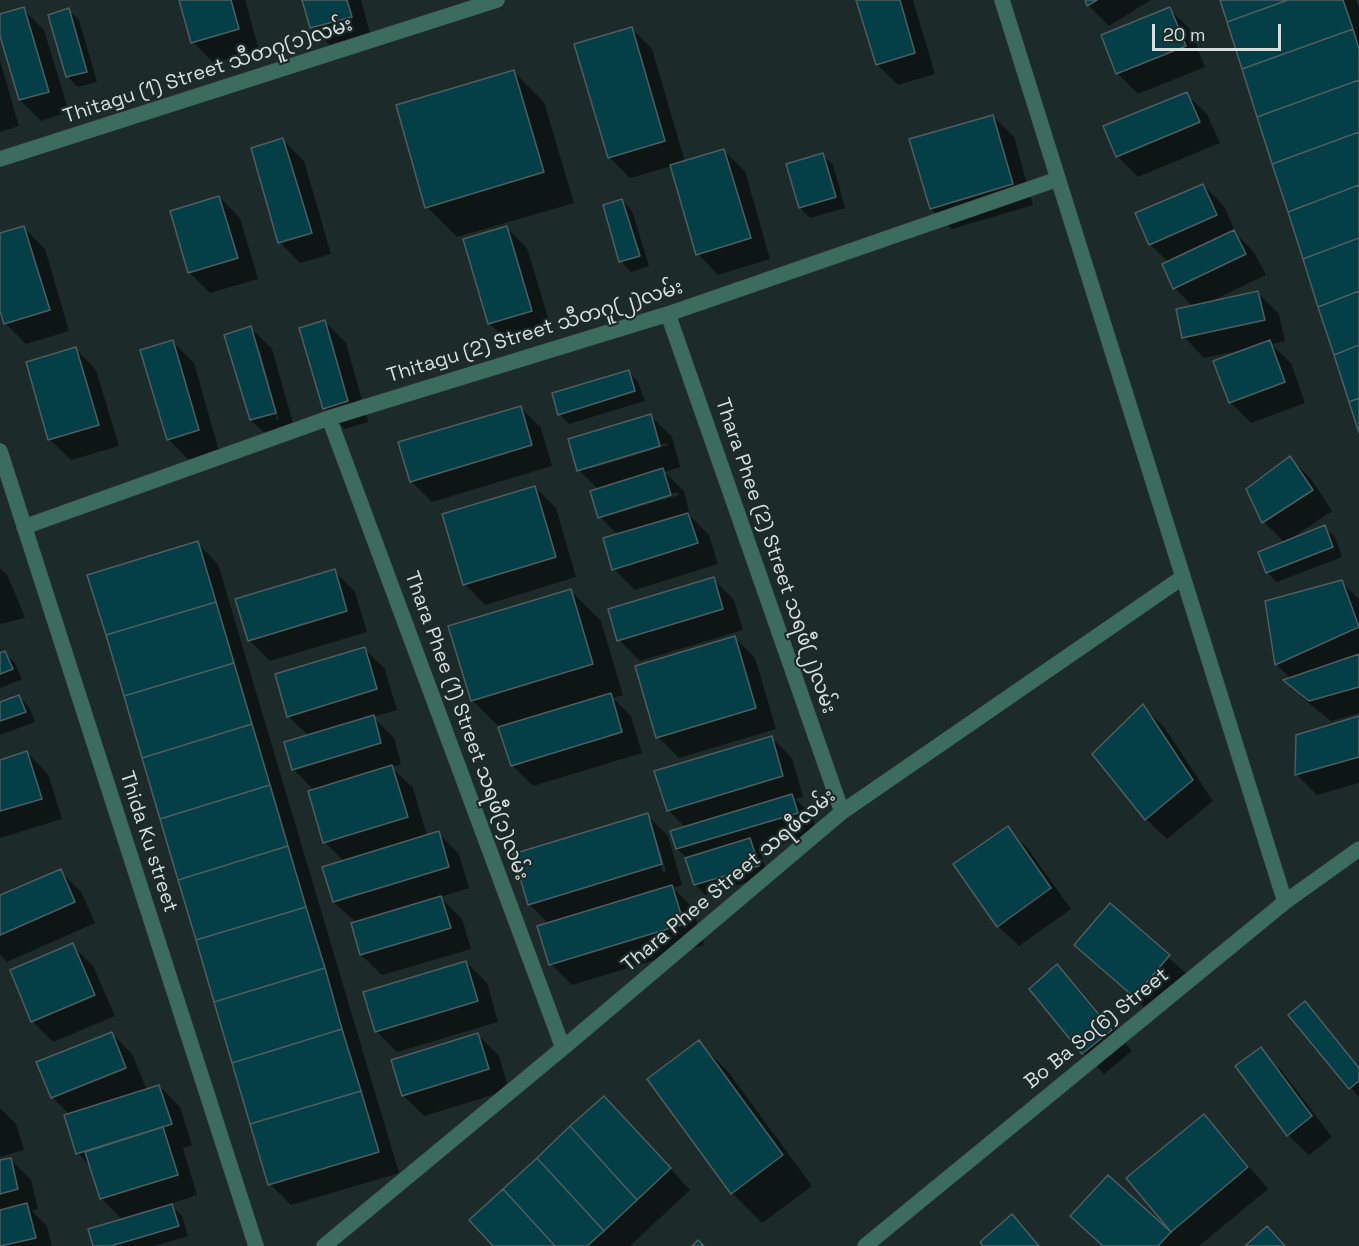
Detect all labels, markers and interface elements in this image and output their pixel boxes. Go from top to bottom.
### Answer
scale bar [1155,12,1284,50]
street label: Thitagu (1) Street သီတဂူ(၁)လမ်း [60,13,356,129]
text: 20 m [1163,23,1206,46]
street label: Thitagu (2) Street သီတဂူ(၂)လမ်း [384,276,686,388]
street label: Thara Phee (2) Street သရဖီ(၂)လမ်း [710,395,840,717]
street label: Thara Phee (1) Street သရဖီ(၁)လမ်း [399,568,533,884]
street label: Thida Ku street [114,768,182,916]
street label: Thara Phee Street သရဖီလမ်း [617,785,841,977]
street label: Bo Ba So(6) Street [1020,964,1174,1094]

